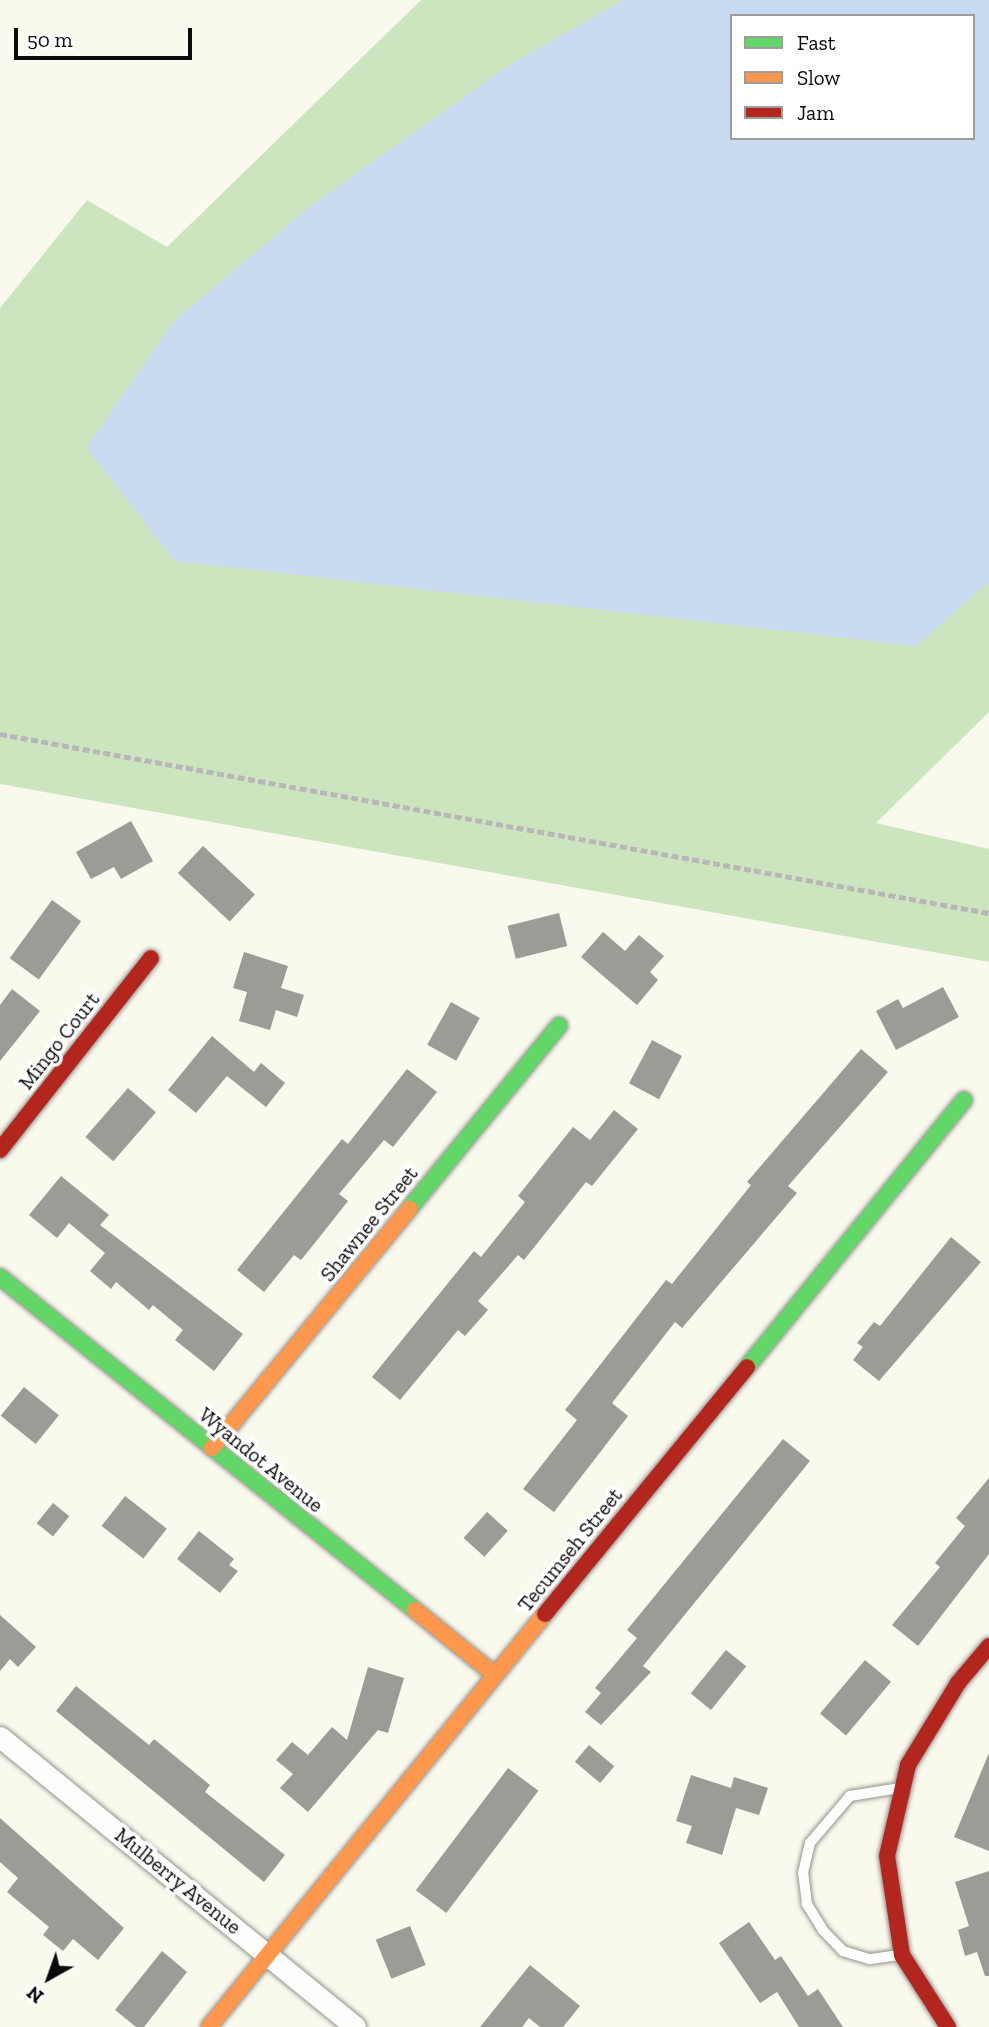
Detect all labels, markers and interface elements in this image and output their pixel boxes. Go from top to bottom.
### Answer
scale bar [18,14,196,58]
legend [730,14,975,140]
text: 50 m [27,27,73,52]
text: Fast [797,30,836,55]
text: Slow [797,65,840,90]
text: Jam [797,100,834,125]
street label: Mingo Court [13,987,105,1095]
street label: Shawnee Street [315,1161,423,1287]
street label: Wyandot Avenue [194,1402,328,1518]
street label: Tecumseh Street [512,1483,628,1617]
street label: Mulberry Avenue [109,1822,247,1940]
north arrow [14,1943,84,2013]
text: N [22,1981,48,2008]

